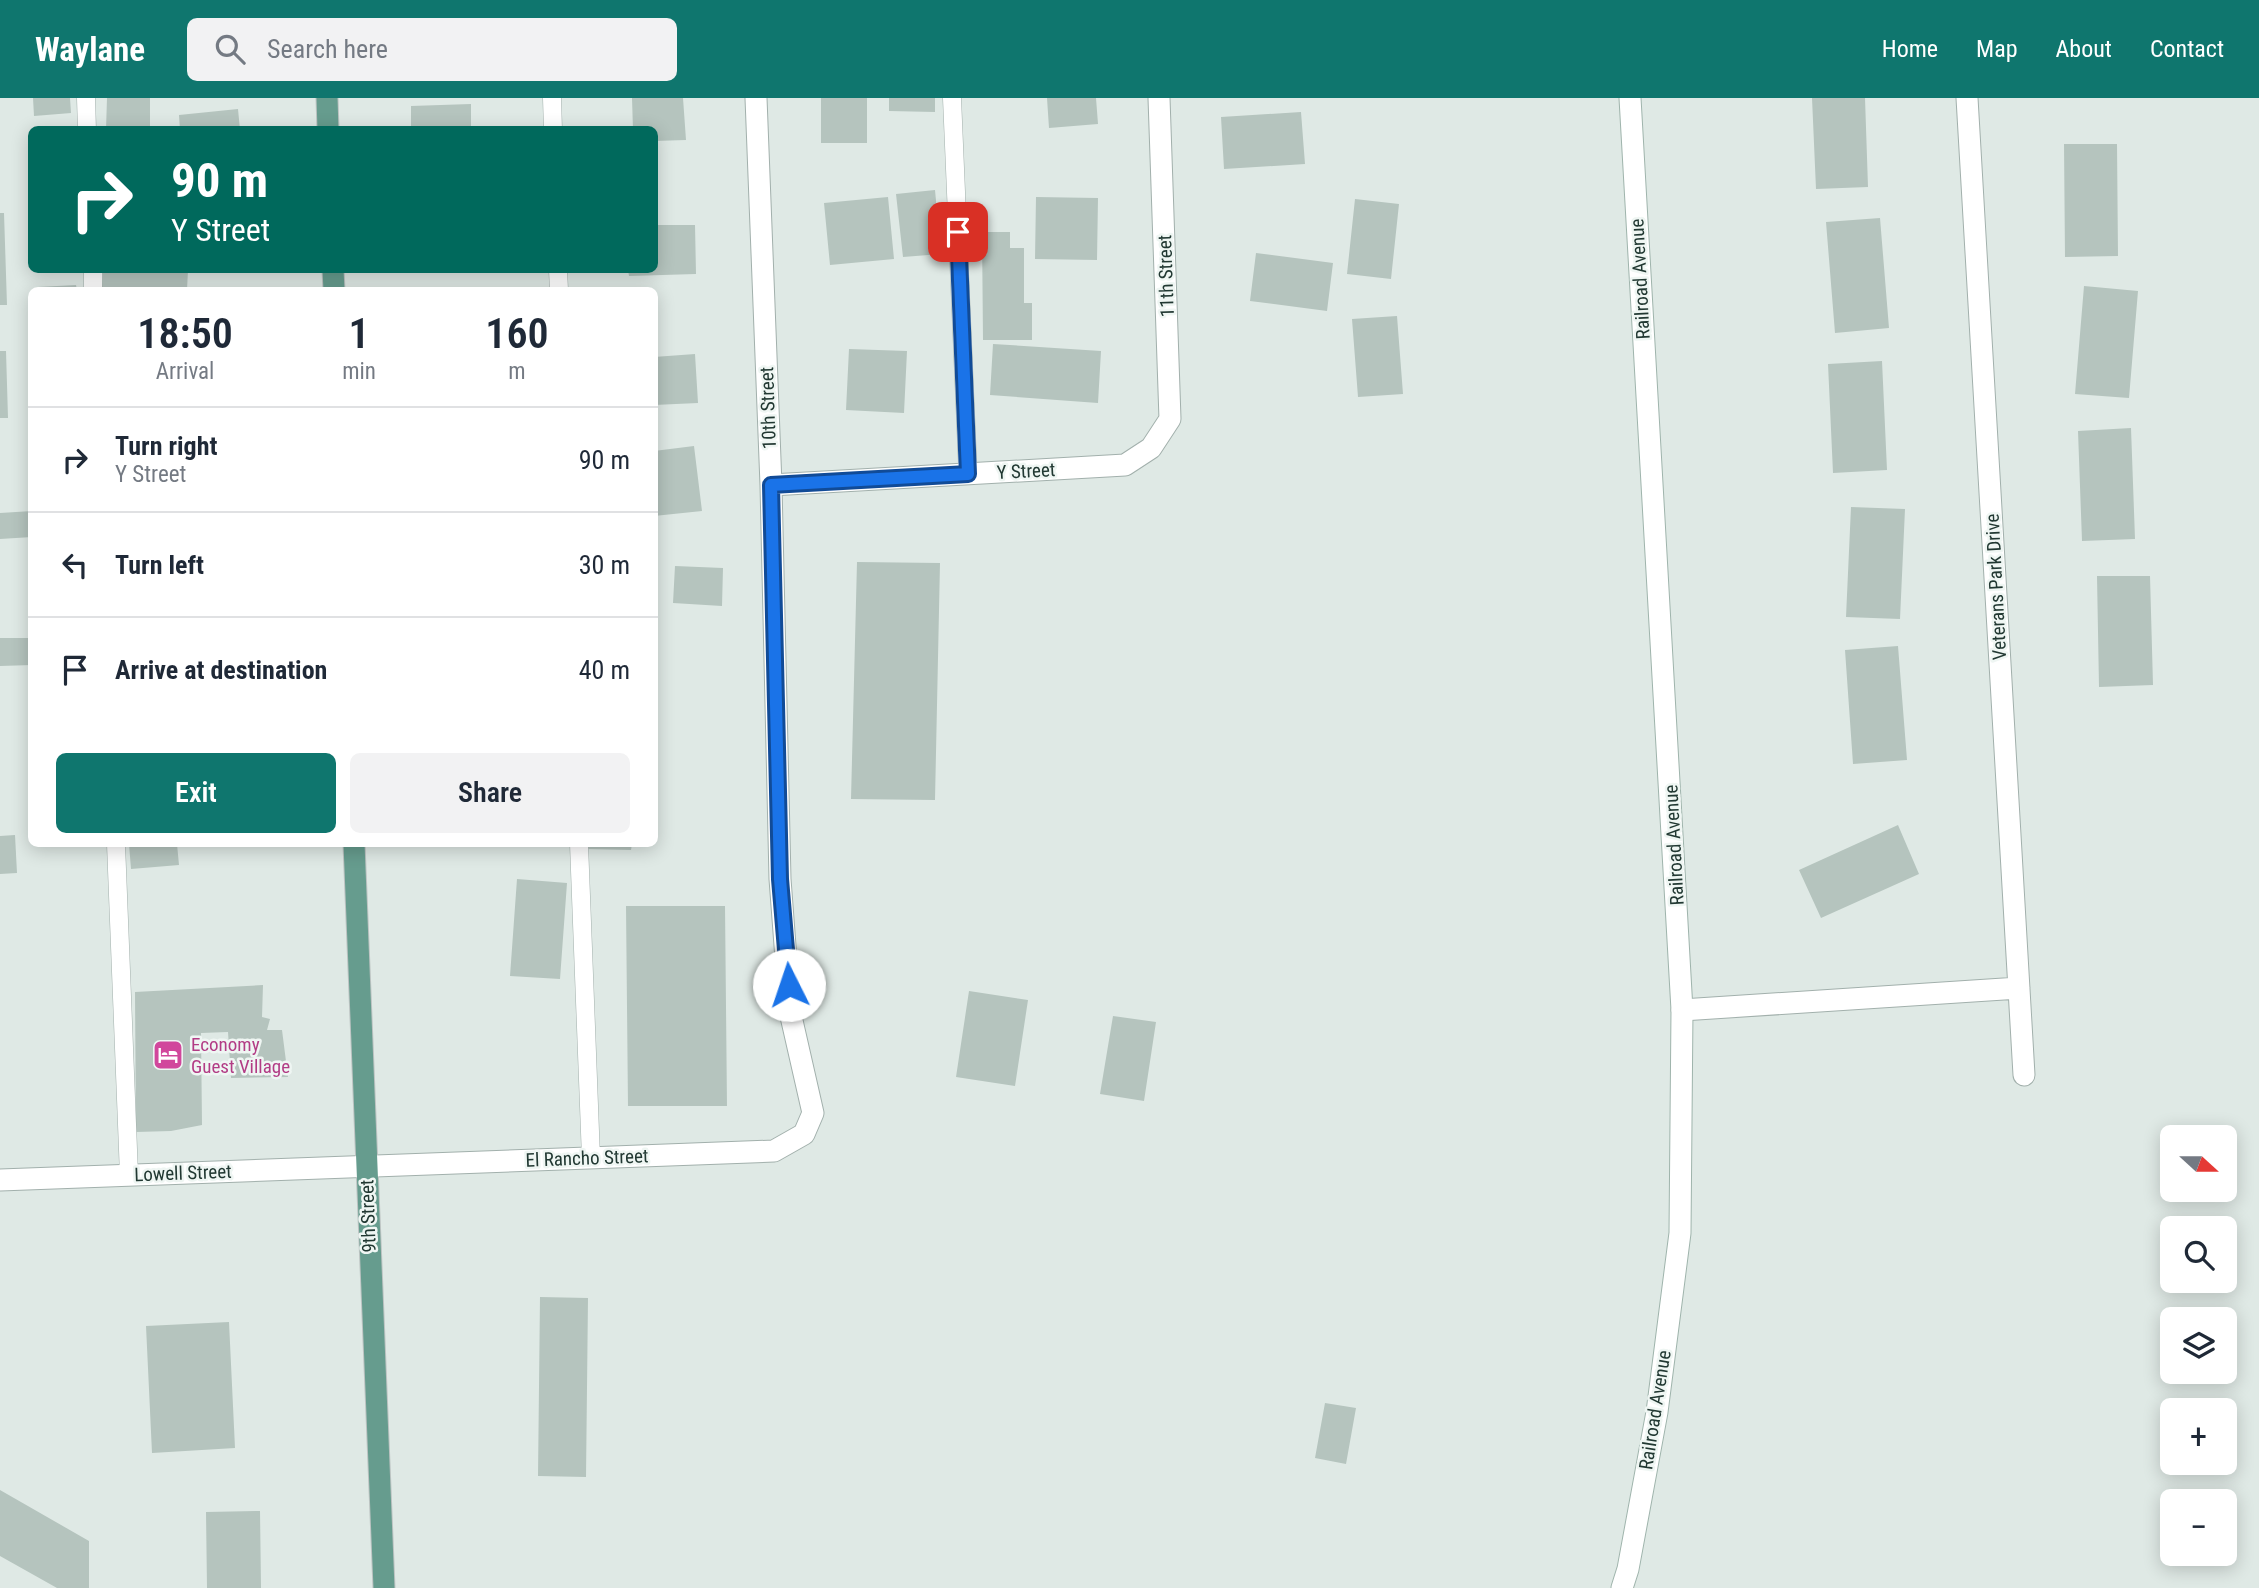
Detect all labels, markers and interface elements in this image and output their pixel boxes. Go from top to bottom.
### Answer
search box [187,18,677,81]
text: Waylane [35,30,145,69]
icon: search [211,30,249,68]
text: Search here [267,34,388,64]
text: Home [1882,35,1938,63]
text: Map [1976,35,2018,63]
text: About [2056,35,2112,63]
text: Contact [2150,35,2224,63]
text: 90 m [171,152,268,209]
icon: right [56,154,147,245]
pin [928,202,988,262]
text: Y Street [171,211,270,249]
icon: arrive [939,213,977,251]
street label: Railroad Avenue [1625,218,1655,340]
street label: 11th Street [1153,234,1179,318]
text: 18:50 [137,309,233,358]
text: 1 [349,309,370,358]
text: 160 [485,309,549,358]
text: Arrival [156,358,214,385]
text: min [342,358,376,385]
text: m [508,358,526,385]
street label: 10th Street [755,366,781,450]
text: Turn right [115,431,217,461]
icon: right [56,441,94,479]
text: 90 m [579,445,630,475]
street label: Y Street [996,458,1056,484]
text: Y Street [115,461,186,488]
street label: Veterans Park Drive [1981,513,2011,661]
icon: left [56,546,94,584]
text: Turn left [115,550,204,580]
text: 30 m [579,550,630,580]
icon: arrive [56,651,94,689]
text: Arrive at destination [115,655,327,685]
text: 40 m [579,655,630,685]
button: Exit [56,753,336,833]
button: Share [350,753,630,833]
street label: Railroad Avenue [1659,784,1689,906]
position arrow [752,948,826,1022]
place label: Economy Guest Village [191,1033,290,1078]
hotel icon: Economy Guest Village [151,1038,185,1072]
north arrow [2160,1125,2236,1202]
map controls [2160,1125,2237,1566]
street label: El Rancho Street [525,1144,649,1172]
street label: Lowell Street [134,1160,232,1186]
street label: 9th Street [355,1179,381,1253]
button: search [2160,1216,2237,1293]
button: layers [2160,1307,2237,1384]
street label: Railroad Avenue [1634,1349,1676,1471]
button: + [2160,1398,2237,1475]
button: − [2160,1489,2237,1566]

